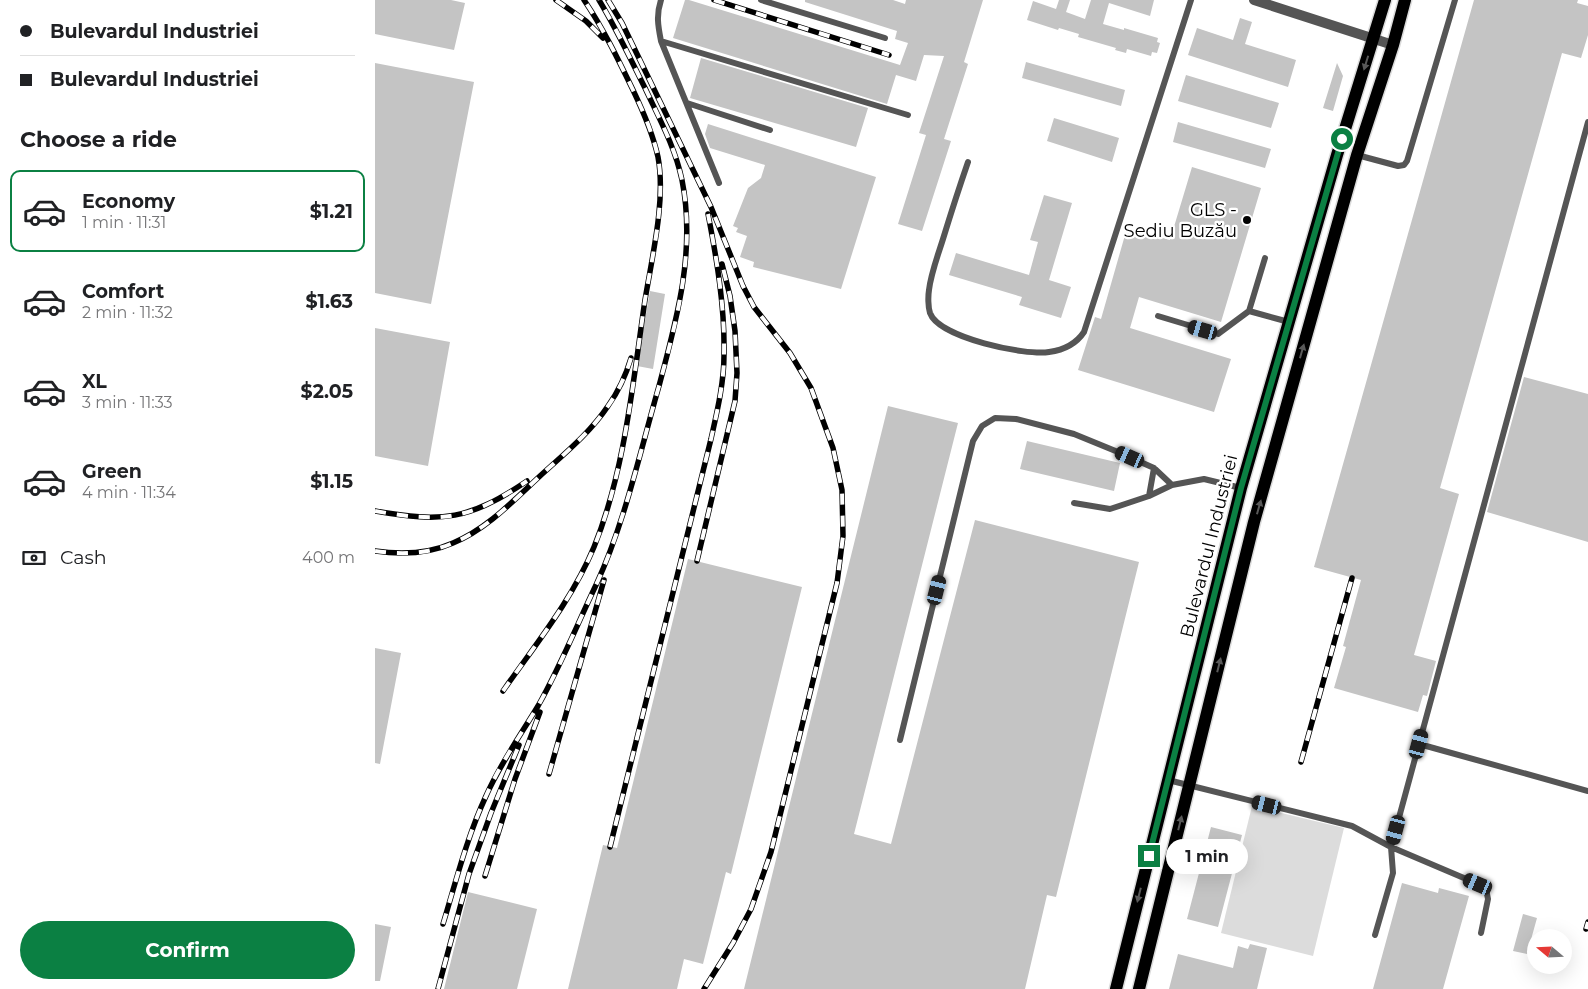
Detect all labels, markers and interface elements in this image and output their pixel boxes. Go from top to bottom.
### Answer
text: Bulevardul Industriei [50,20,259,43]
one-way arrow [1361,56,1369,71]
text: Bulevardul Industriei [50,68,259,91]
text: Choose a ride [20,126,177,153]
route start [1331,128,1353,150]
icon: car [22,189,67,234]
text: Economy [82,190,175,213]
place label: GLS - Sediu Buzău [1124,199,1237,242]
text: $1.21 [310,200,353,223]
text: 1 min · 11:31 [82,213,166,232]
marker: GLS - Sediu Buzău [1241,214,1253,226]
icon: car [22,279,67,324]
text: Comfort [82,280,164,303]
text: $1.63 [306,290,353,313]
text: 2 min · 11:32 [82,303,173,322]
car [1186,319,1219,341]
one-way arrow [1299,343,1307,358]
icon: car [22,369,67,414]
text: XL [82,370,107,393]
text: $2.05 [301,380,353,403]
text: 3 min · 11:33 [82,393,173,412]
car [1113,444,1146,470]
street label: Bulevardul Industriei [1176,452,1242,640]
icon: car [22,459,67,504]
text: Green [82,460,142,483]
text: $1.15 [310,470,353,493]
text: 4 min · 11:34 [82,483,176,502]
one-way arrow [1255,500,1263,515]
icon: cash [20,544,48,572]
text: Cash [60,546,107,569]
text: 400 m [302,548,355,567]
car [926,574,947,606]
one-way arrow [1215,657,1223,672]
car [1407,728,1430,760]
car [1250,794,1283,816]
car [1384,814,1407,846]
one-way arrow [1176,815,1184,830]
callout: 1 min [1167,838,1249,874]
route end [1138,845,1160,867]
text: 1 min [1185,847,1229,866]
car [1461,871,1494,897]
one-way arrow [1135,888,1143,903]
button: Confirm [20,921,355,979]
north arrow [1527,929,1573,974]
map controls [1527,929,1572,974]

